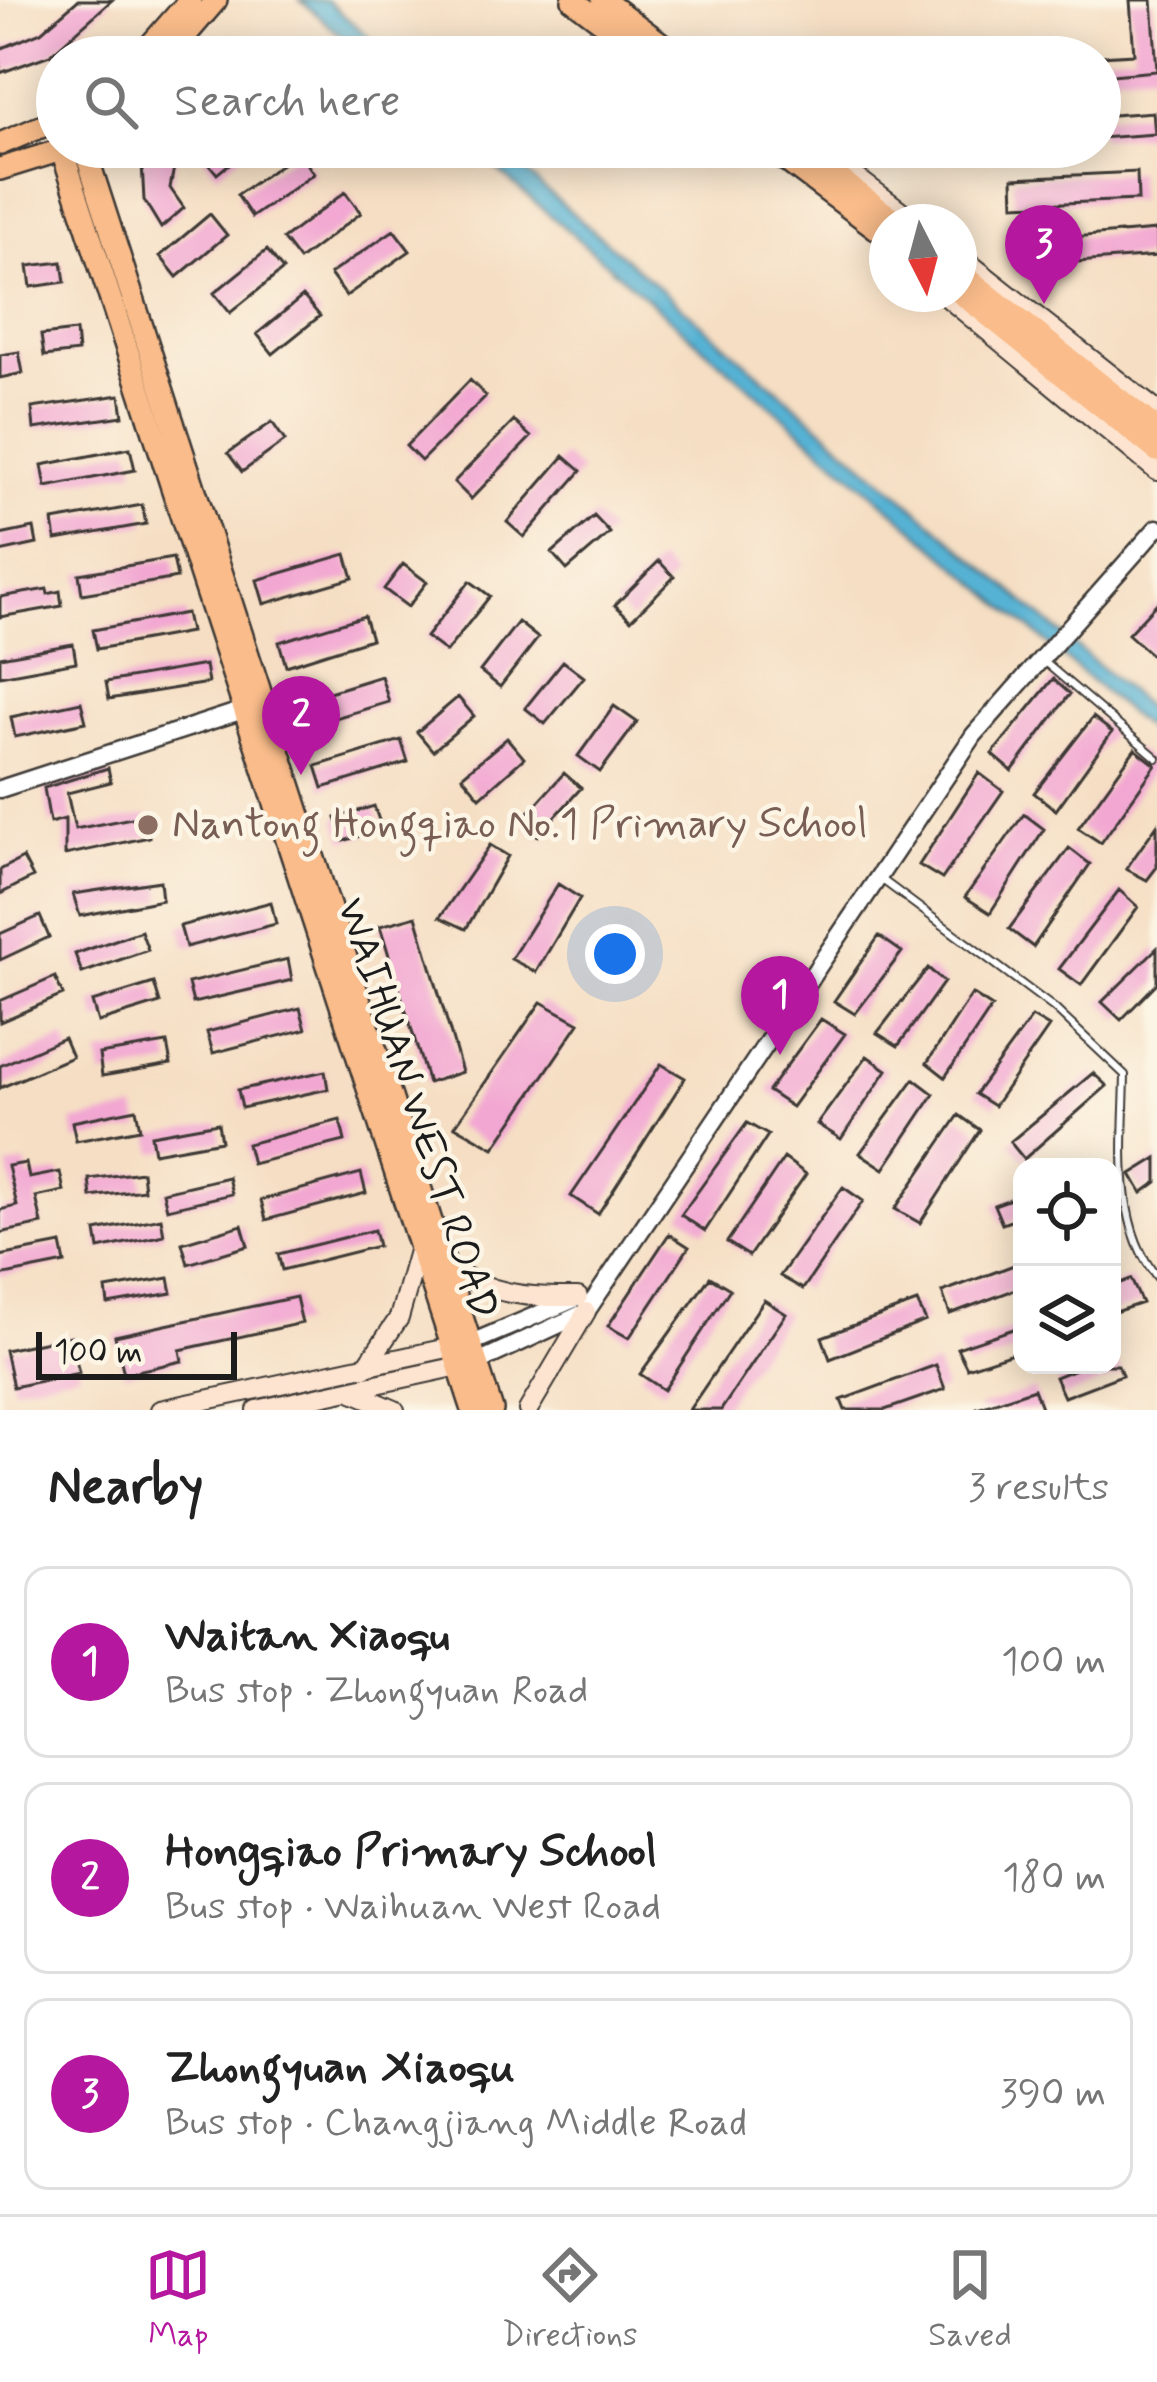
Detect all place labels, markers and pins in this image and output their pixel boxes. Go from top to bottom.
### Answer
pin: 3 [1005,205,1083,304]
pin: 2 [262,676,340,775]
place label: Nantong Hongqiao No.1 Primary School [172,798,868,857]
marker: Nantong Hongqiao No.1 Primary School [135,812,161,838]
pin: 1 [741,956,819,1055]

